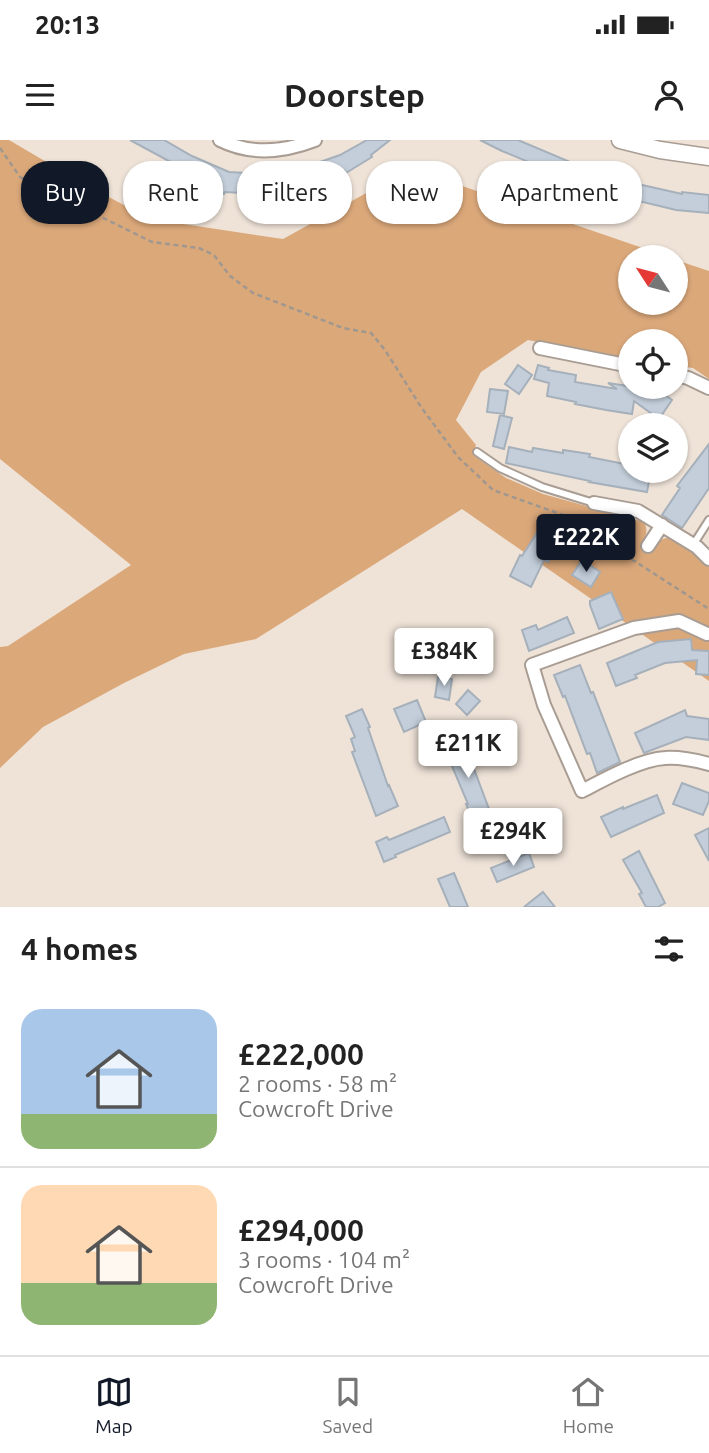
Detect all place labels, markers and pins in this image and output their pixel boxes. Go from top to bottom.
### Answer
pin: £222K [537,514,635,574]
pin: £384K [395,629,493,688]
pin: £211K [419,720,517,780]
pin: £294K [464,808,562,868]

